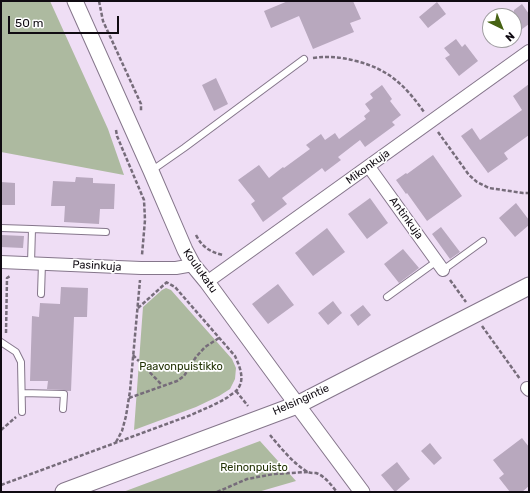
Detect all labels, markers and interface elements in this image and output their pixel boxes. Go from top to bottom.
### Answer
scale bar [10,8,121,34]
north arrow [482,8,522,48]
text: 50 m [15,16,43,30]
text: N [503,29,517,44]
street label: Mikonkuja [343,147,393,187]
street label: Antinkuja [386,194,426,242]
street label: Koulukatu [180,246,220,296]
street label: Pasinkuja [72,258,122,274]
park label: Paavonpuistikko [139,360,223,374]
street label: Helsingintie [271,382,331,418]
park label: Reinonpuisto [220,461,288,475]

